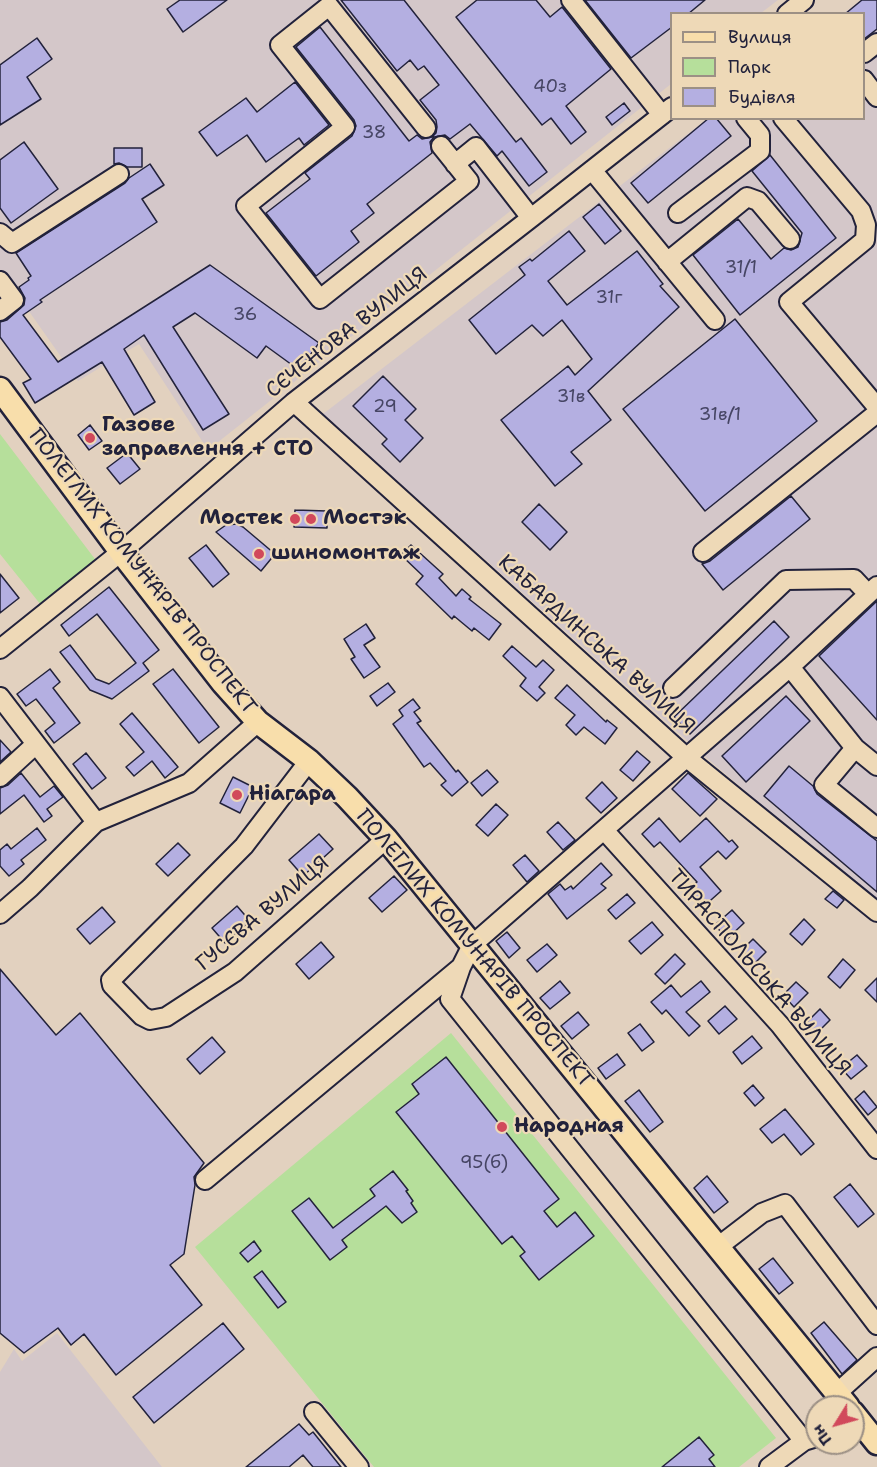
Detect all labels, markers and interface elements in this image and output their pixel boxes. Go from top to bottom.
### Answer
legend [670,12,865,120]
text: Вулиця [728,25,792,49]
text: Парк [728,55,771,79]
house number: 40з [533,76,567,98]
text: Будівля [728,85,796,109]
house number: 38 [362,122,386,144]
house number: 31/1 [725,257,757,279]
street label: СЄЧЕНОВА ВУЛИЦЯ [261,262,433,404]
house number: 31г [595,287,623,309]
house number: 36 [233,304,257,326]
house number: 31в [557,386,585,408]
house number: 29 [373,396,397,418]
house number: 31в/1 [699,404,741,426]
place label: Газове заправлення + СТО [102,413,313,463]
street label: ПОЛЕГЛИХ КОМУНАРІВ ПРОСПЕКТ [23,424,261,720]
marker: Газове заправлення + СТО [83,431,97,445]
place label: Мостек [199,506,283,532]
place label: Мостэк [323,506,407,532]
marker: Мостек [288,512,302,526]
marker: Мостэк [304,512,318,526]
place label: шиномонтаж [271,541,420,567]
marker: шиномонтаж [252,547,266,561]
street label: КАБАРДИНСЬКА ВУЛИЦЯ [492,550,700,740]
place label: Ніагара [249,782,336,808]
marker: Ніагара [230,788,244,802]
street label: ПОЛЕГЛИХ КОМУНАРІВ ПРОСПЕКТ [350,805,598,1093]
street label: ГУСЄВА ВУЛИЦЯ [191,851,335,977]
street label: ТИРАСПОЛЬСЬКА ВУЛИЦЯ [662,865,856,1081]
place label: Народная [514,1114,624,1140]
marker: Народная [495,1120,509,1134]
house number: 95(б) [460,1152,508,1174]
north arrow [805,1395,865,1455]
text: Пн [807,1420,837,1450]

